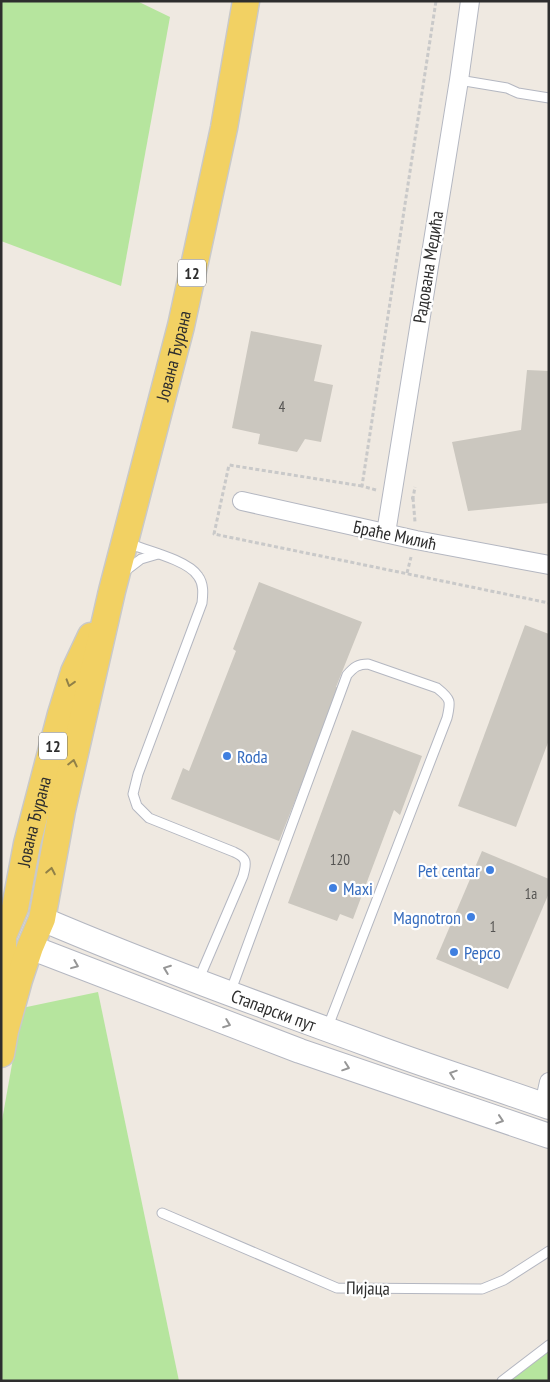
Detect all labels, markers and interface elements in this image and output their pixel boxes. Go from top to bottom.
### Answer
street label: Радована Медића [408,209,448,325]
road number: 12 [178,260,206,286]
street label: Јована Ђурана [150,308,196,404]
house number: 4 [279,397,286,416]
street label: Браће Милић [351,515,439,555]
one-way arrow [66,678,76,686]
road number: 12 [39,732,67,759]
place label: Roda [237,745,268,768]
marker: Roda [221,750,233,762]
one-way arrow [67,758,78,767]
street label: Јована Ђурана [11,774,56,870]
house number: 120 [330,850,350,869]
place label: Pet centar [418,859,480,882]
marker: Pet centar [484,864,496,876]
one-way arrow [45,866,56,875]
place label: Maxi [343,877,373,900]
marker: Maxi [327,882,339,894]
house number: 1a [525,884,537,903]
place label: Magnotron [393,906,461,929]
marker: Magnotron [465,911,477,923]
house number: 1 [490,917,496,936]
place label: Pepco [464,941,501,964]
marker: Pepco [448,946,460,958]
one-way arrow [70,959,79,970]
one-way arrow [163,965,172,975]
street label: Стапарски пут [228,984,320,1036]
one-way arrow [222,1017,231,1028]
one-way arrow [341,1062,350,1072]
one-way arrow [449,1070,458,1080]
one-way arrow [495,1114,504,1124]
street label: Пијаца [346,1276,390,1300]

